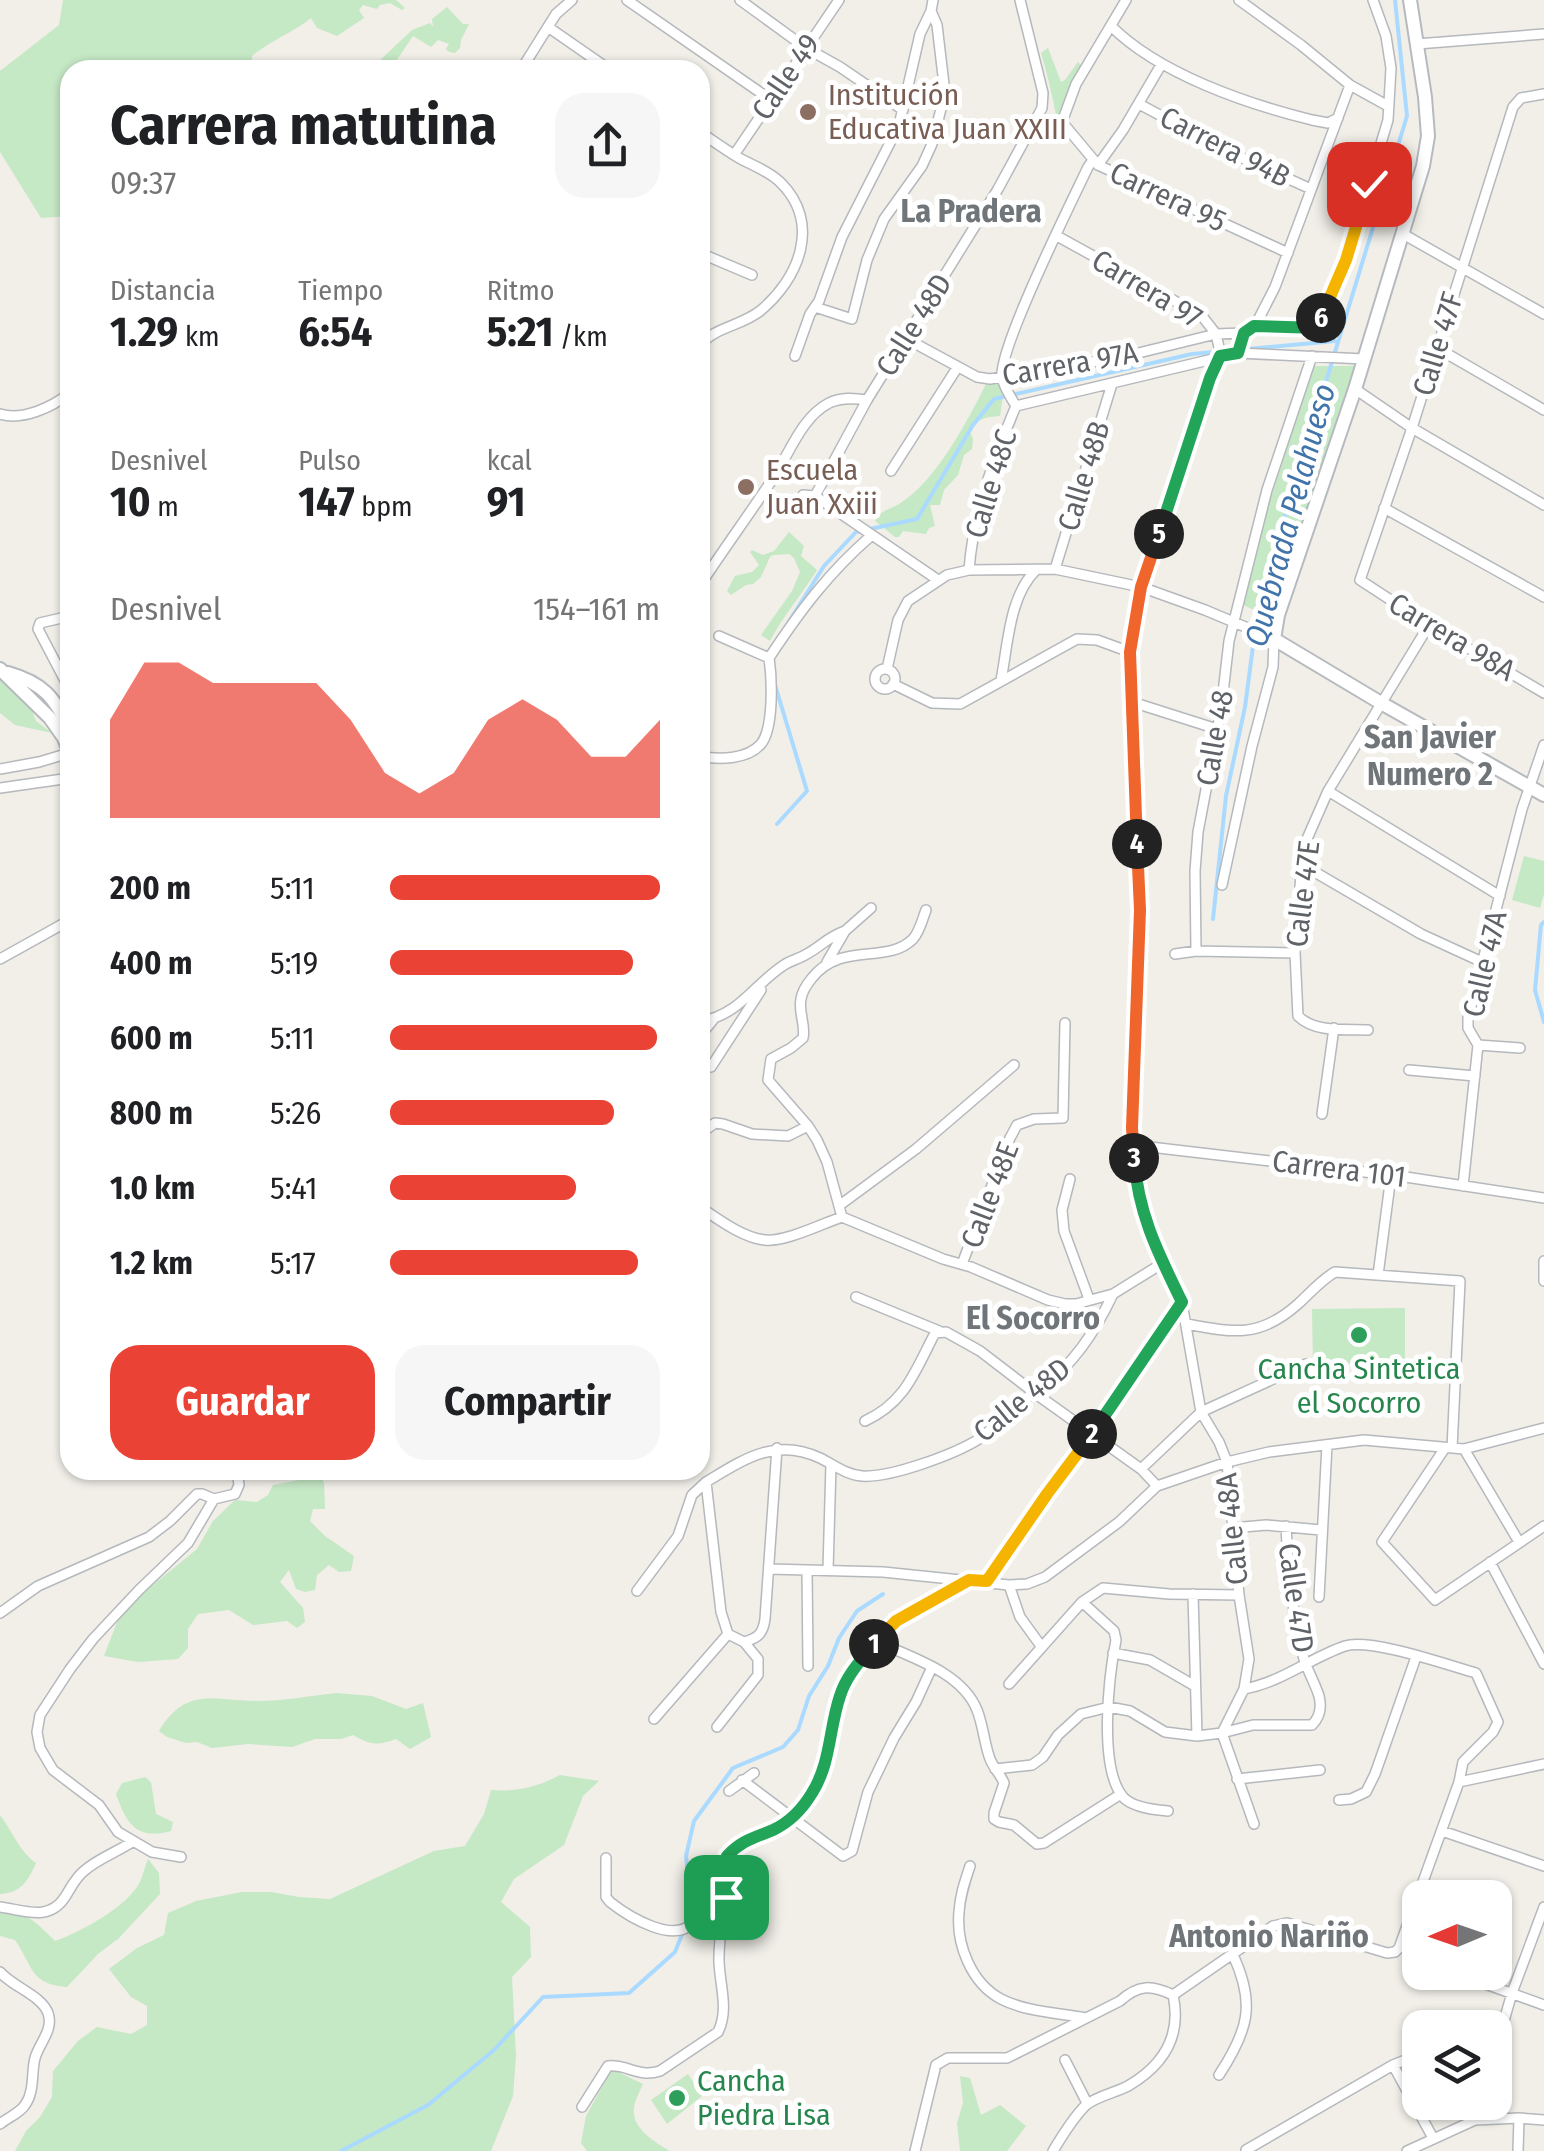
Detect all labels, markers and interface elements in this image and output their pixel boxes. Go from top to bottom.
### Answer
street label: Calle 49 [744,27,828,127]
place label: Institución Educativa Juan XXIII [828,77,1067,147]
text: Carrera matutina [110,93,497,159]
button: share [555,93,660,198]
street label: Carrera 94B [1154,99,1296,195]
marker: Institución Educativa Juan XXIII [797,101,819,123]
pin [1327,142,1412,227]
street label: Carrera 95 [1104,154,1232,240]
icon: check [1342,157,1397,212]
text: 09:37 [110,164,176,202]
district label: La Pradera [900,192,1042,230]
street label: Carrera 97 [1085,242,1209,336]
street label: Calle 48D [869,267,959,383]
text: Distancia [110,274,215,307]
text: Tiempo [298,274,383,307]
text: Ritmo [487,274,554,307]
street label: Calle 47F [1405,288,1471,400]
pin: 6 [1296,293,1346,343]
text: 6 [1314,301,1328,334]
text: 1.29 [110,307,178,357]
text: 6:54 [298,307,372,357]
text: 5:21 [487,307,553,357]
text: km [178,320,220,353]
text: /km [553,320,608,353]
street label: Carrera 97A [999,334,1141,394]
water label: Quebrada Pelahueso [1237,379,1343,651]
street label: Calle 48B [1050,417,1118,535]
street label: Calle 48C [957,425,1025,543]
text: Desnivel [110,444,207,477]
text: Pulso [298,444,361,477]
text: kcal [487,444,532,477]
place label: Escuela Juan Xxiii [766,452,878,522]
marker: Escuela Juan Xxiii [735,476,757,498]
text: 10 [110,477,151,527]
text: 147 [298,477,355,527]
text: 91 [487,477,526,527]
text: m [151,490,179,523]
text: bpm [355,490,413,523]
pin: 5 [1134,509,1184,559]
text: 5 [1152,517,1166,550]
street label: Carrera 98A [1382,585,1522,689]
text: Desnivel [110,590,221,628]
text: 154–161 m [533,590,660,628]
street label: Calle 48 [1189,687,1241,789]
district label: San Javier Numero 2 [1364,718,1496,793]
pin: 4 [1112,819,1162,869]
text: 4 [1130,827,1144,860]
street label: Calle 47E [1279,839,1327,949]
text: 200 m [110,869,191,907]
text: 5:11 [270,869,315,907]
street label: Calle 47A [1455,907,1515,1021]
text: 400 m [110,944,192,982]
text: 5:19 [270,944,318,982]
text: 600 m [110,1019,193,1057]
text: 5:11 [270,1019,315,1057]
text: 800 m [110,1094,193,1132]
text: 5:26 [270,1094,321,1132]
pin: 3 [1109,1133,1159,1183]
street label: Calle 48E [953,1137,1027,1253]
text: 3 [1127,1141,1141,1174]
street label: Carrera 101 [1270,1143,1408,1195]
text: 1.0 km [110,1169,195,1207]
text: 5:41 [270,1169,318,1207]
text: 1.2 km [110,1244,193,1282]
text: 5:17 [270,1244,316,1282]
district label: El Socorro [966,1299,1100,1337]
marker: Cancha Sintetica el Socorro [1348,1324,1370,1346]
button: Guardar [110,1345,375,1460]
button: Compartir [395,1345,660,1460]
street label: Calle 48D [966,1350,1078,1450]
place label: Cancha Sintetica el Socorro [1258,1351,1460,1421]
pin: 2 [1067,1409,1117,1459]
text: 2 [1086,1417,1098,1450]
street label: Calle 48A [1208,1471,1256,1587]
street label: Calle 47D [1270,1541,1322,1655]
pin: 1 [849,1619,899,1669]
text: 1 [868,1627,880,1660]
pin [684,1855,769,1940]
icon: arrive [699,1870,754,1925]
north arrow [1402,1880,1512,1990]
map controls [1402,1880,1512,2120]
district label: Antonio Nariño [1168,1917,1369,1955]
button: layers [1402,2010,1512,2120]
place label: Cancha Piedra Lisa [697,2063,831,2133]
marker: Cancha Piedra Lisa [666,2087,688,2109]

